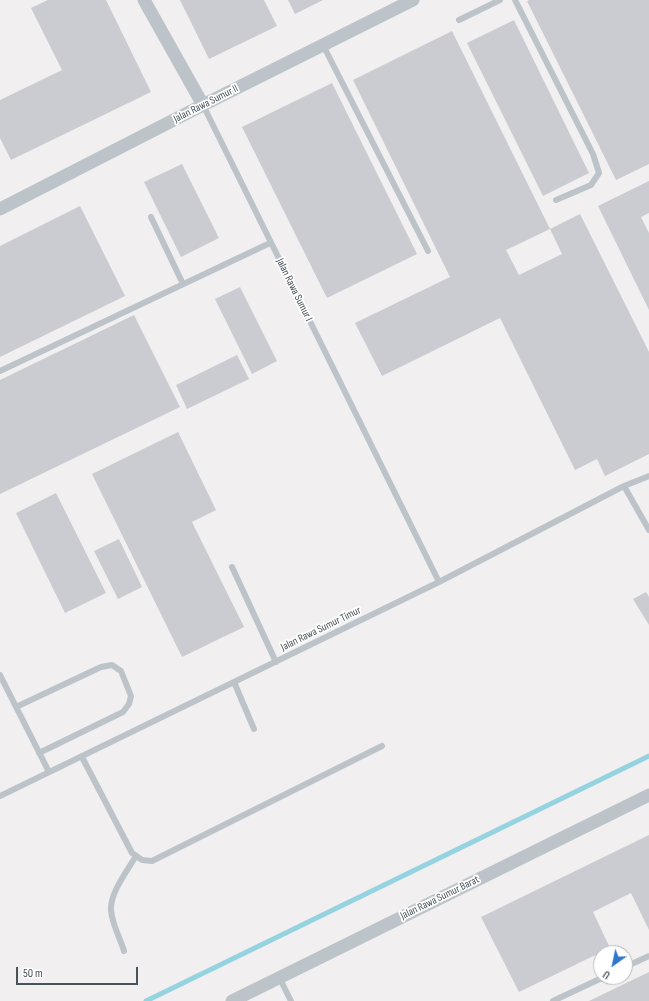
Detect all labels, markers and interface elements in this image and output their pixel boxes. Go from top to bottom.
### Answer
street label: Jalan Rawa Sumur II [172,82,240,126]
street label: Jalan Rawa Sumur I [273,256,315,324]
street label: Jalan Rawa Sumur Timur [279,604,363,654]
street label: Jalan Rawa Sumur Barat [398,873,482,923]
north arrow [593,945,633,985]
scale bar [18,959,140,985]
text: 50 m [23,966,43,981]
text: U [601,968,613,982]

